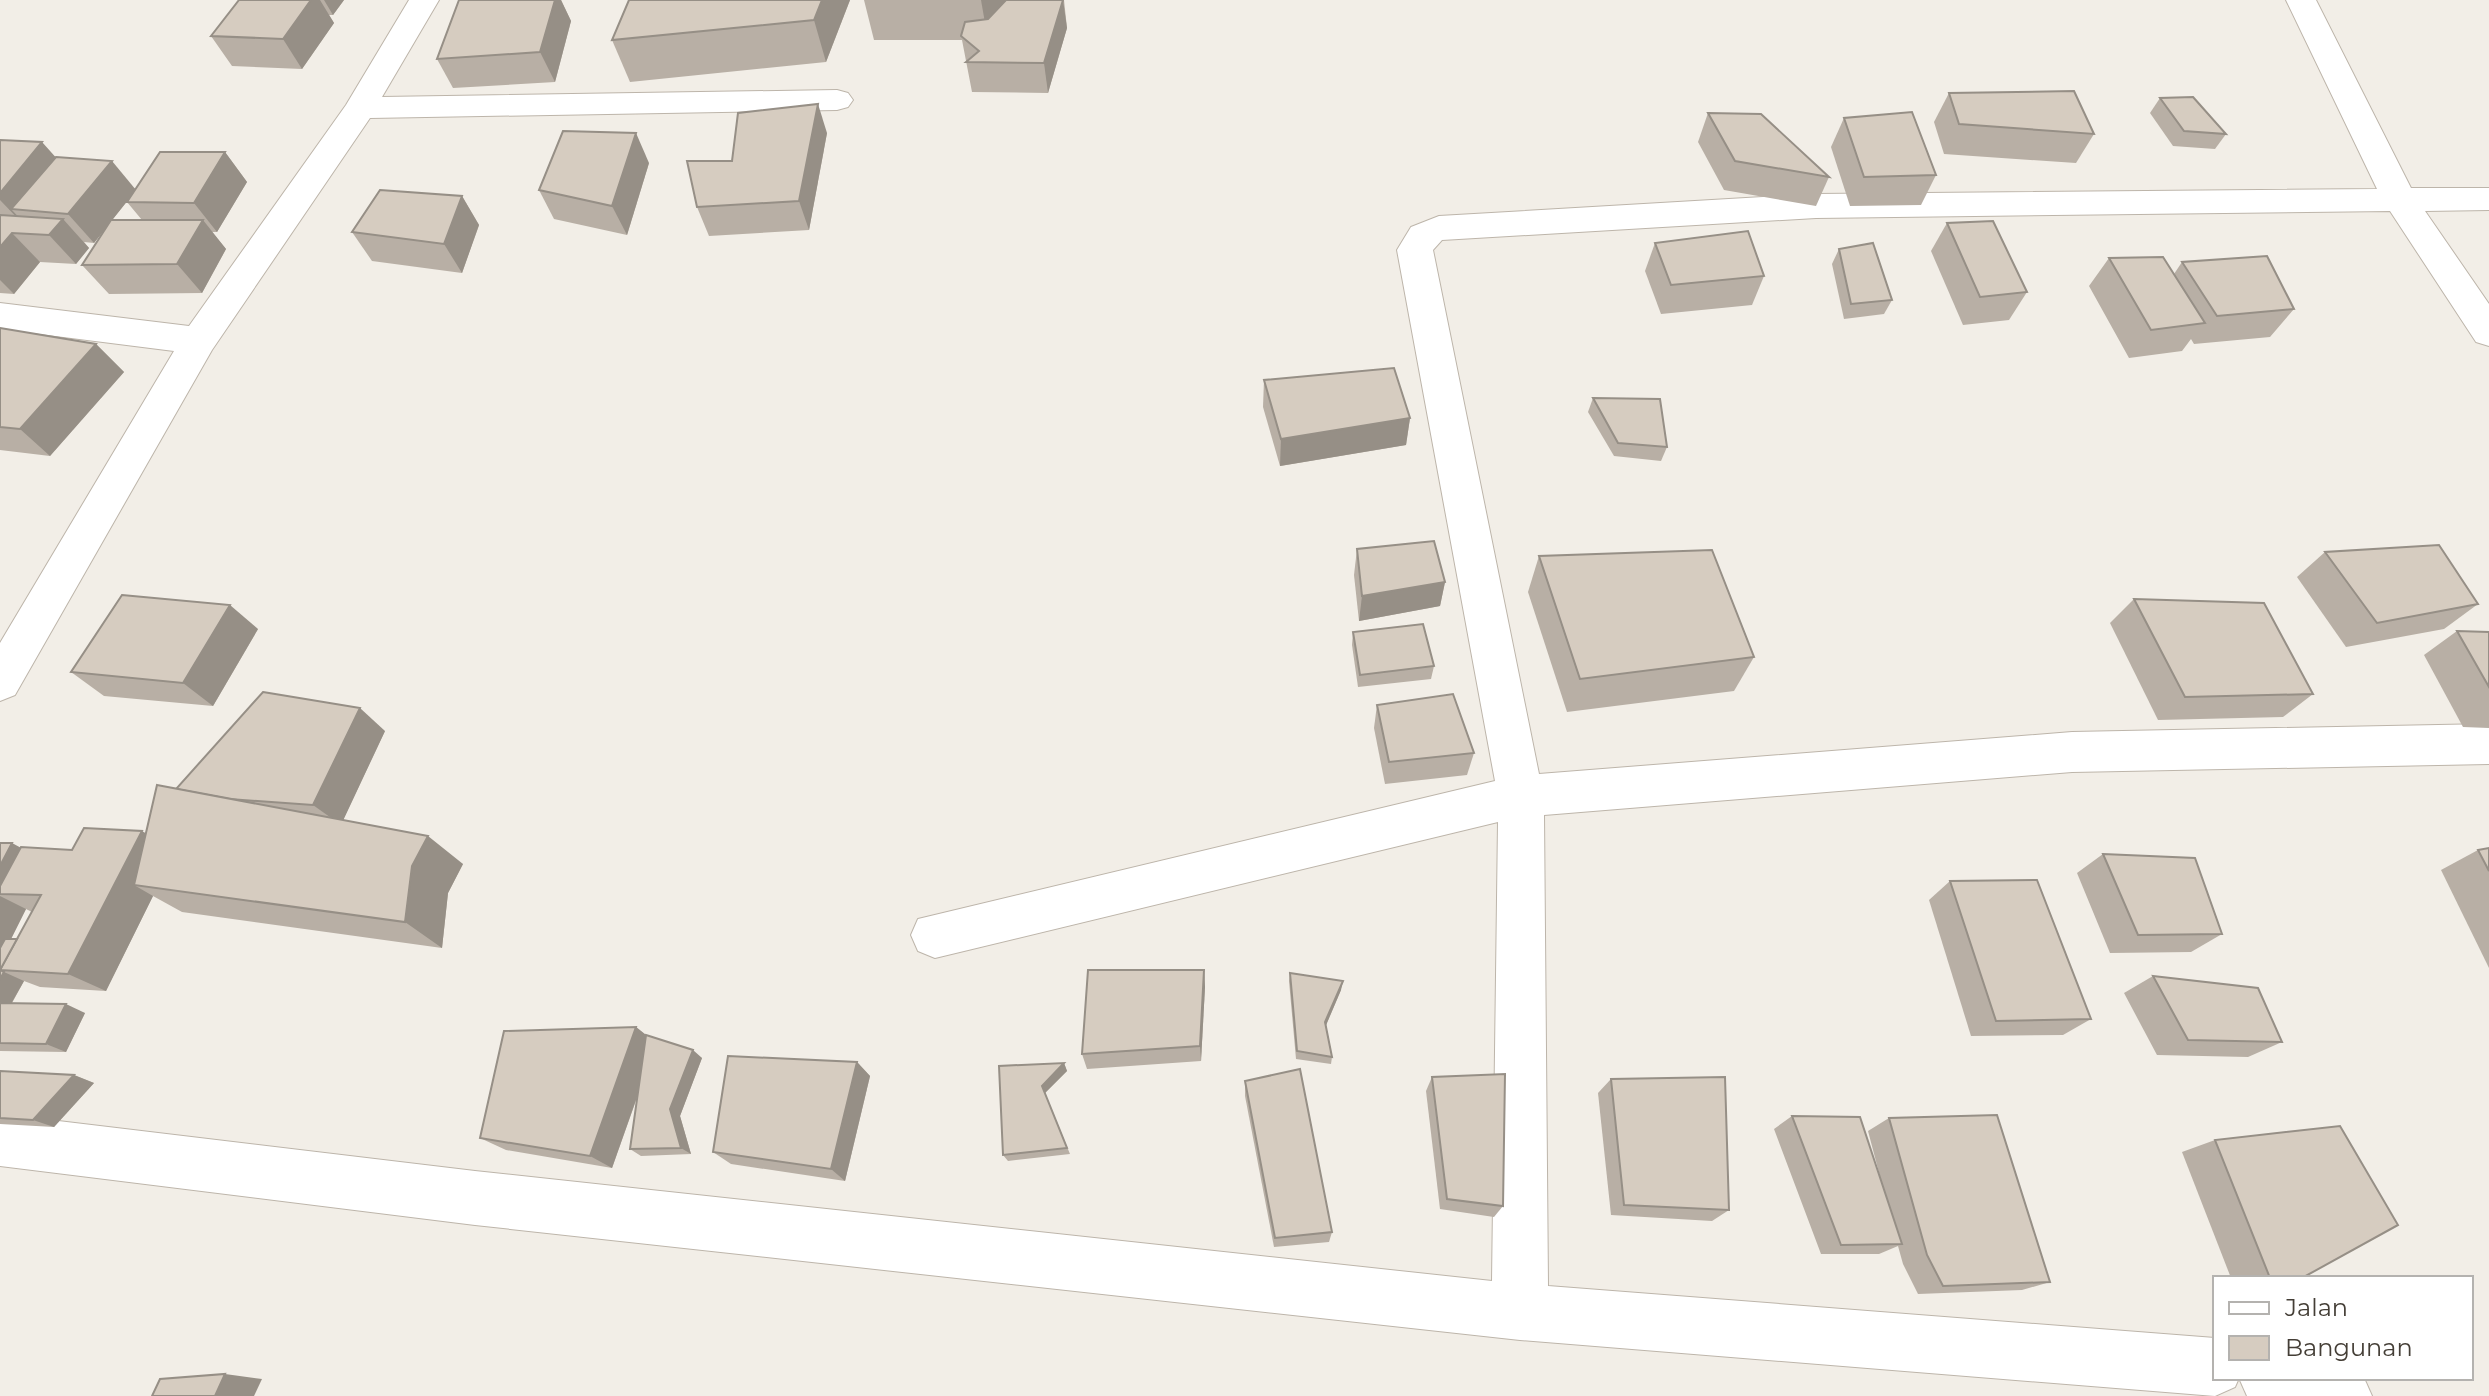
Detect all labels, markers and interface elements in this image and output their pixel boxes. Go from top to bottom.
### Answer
legend [2213,1276,2473,1380]
text: Jalan [2284,1293,2348,1322]
text: Bangunan [2285,1333,2413,1362]

